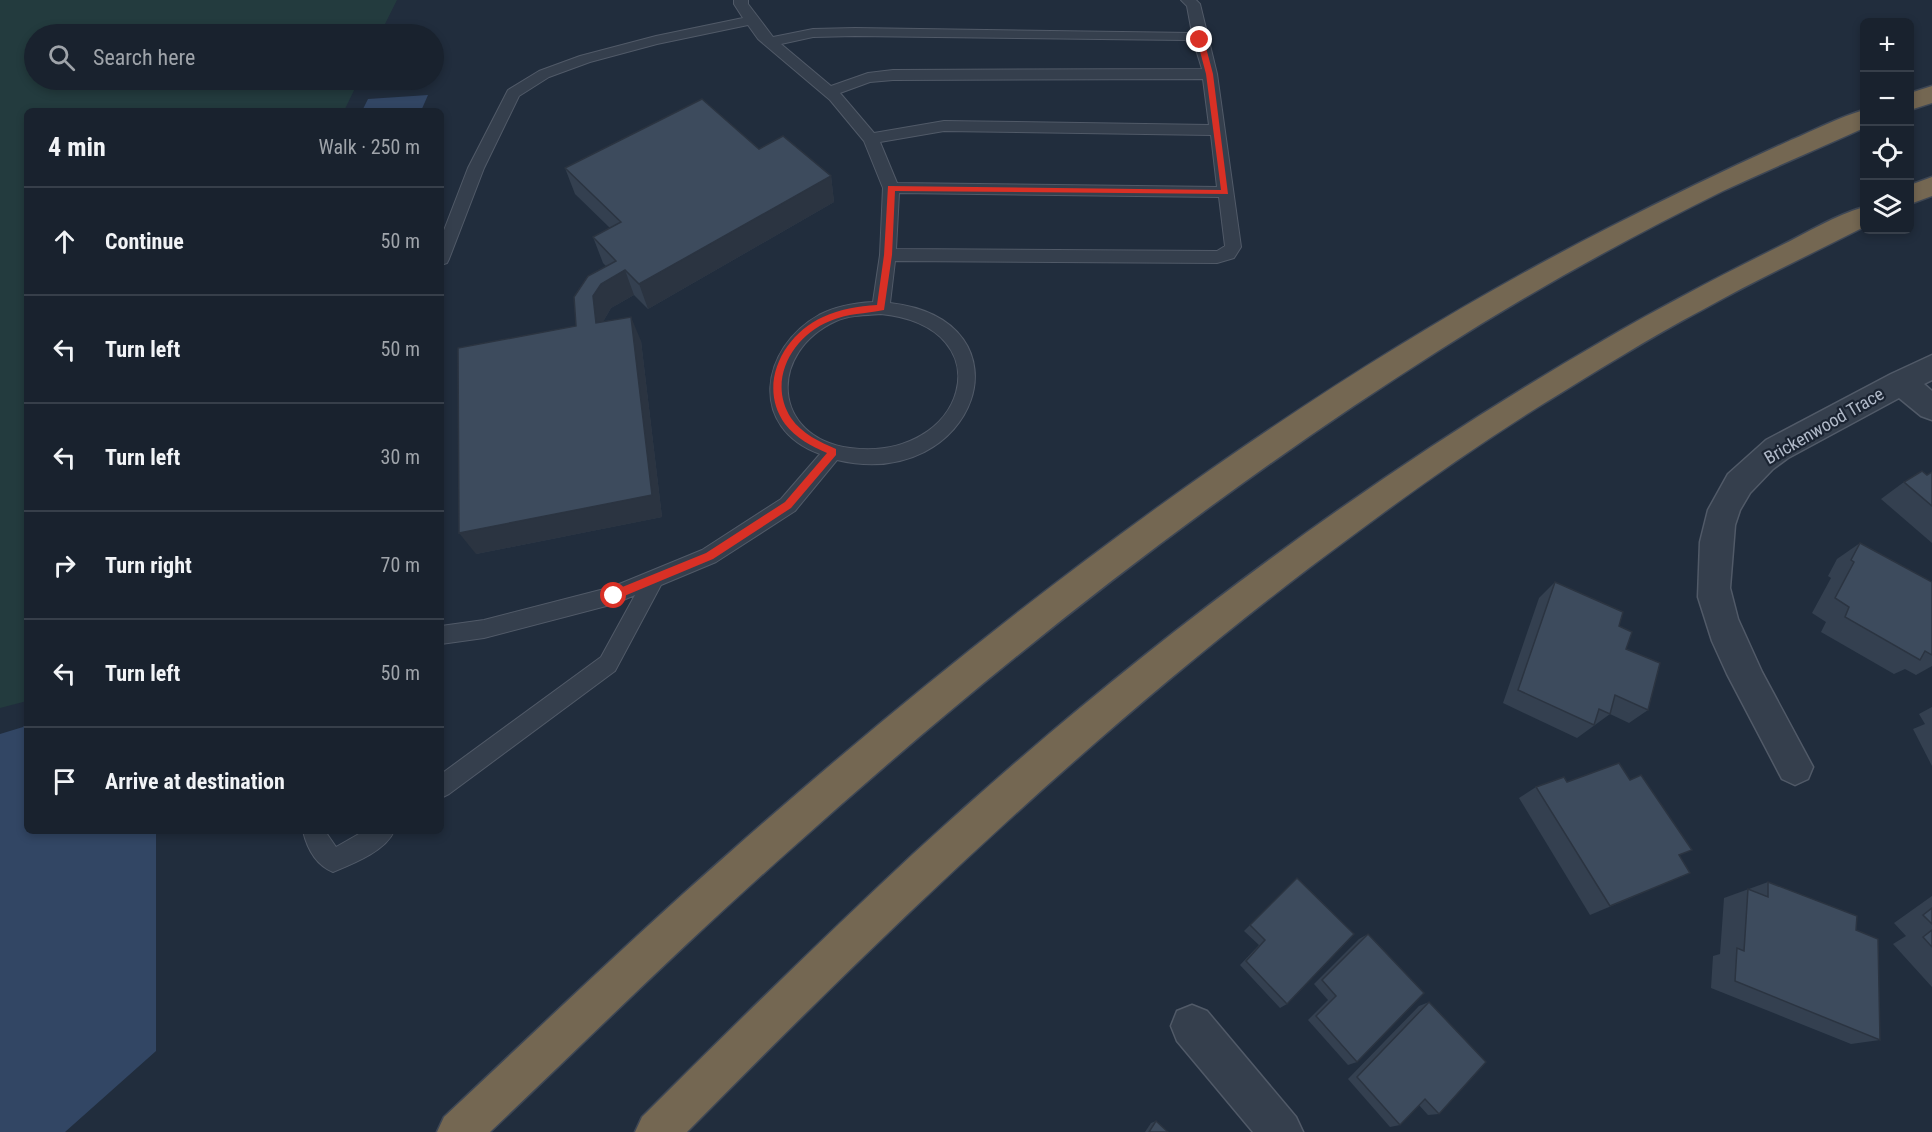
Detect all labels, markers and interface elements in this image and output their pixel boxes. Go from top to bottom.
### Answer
map controls [1860,18,1914,234]
button: + [1860,18,1914,72]
search box [24,24,444,90]
route end [1186,26,1212,52]
icon: search [45,41,78,74]
text: Search here [93,45,195,70]
button: − [1860,72,1914,126]
button: locate [1860,126,1914,180]
text: 4 min [48,132,106,162]
text: Walk · 250 m [319,135,420,159]
button: layers [1860,180,1914,234]
icon: ahead [48,225,81,258]
text: Continue [105,229,184,254]
text: 50 m [381,229,420,253]
icon: left [48,333,81,366]
text: Turn left [105,337,180,362]
text: 50 m [381,337,420,361]
street label: Brickenwood Trace [1760,383,1887,468]
icon: left [48,441,81,474]
text: Turn left [105,445,180,470]
text: 30 m [381,445,420,469]
icon: right [48,549,81,582]
text: Turn right [105,553,192,578]
text: 70 m [381,553,420,577]
route start [600,582,626,608]
icon: left [48,657,81,690]
text: Turn left [105,661,180,686]
text: 50 m [381,661,420,685]
icon: arrive [48,765,81,798]
text: Arrive at destination [105,769,285,794]

